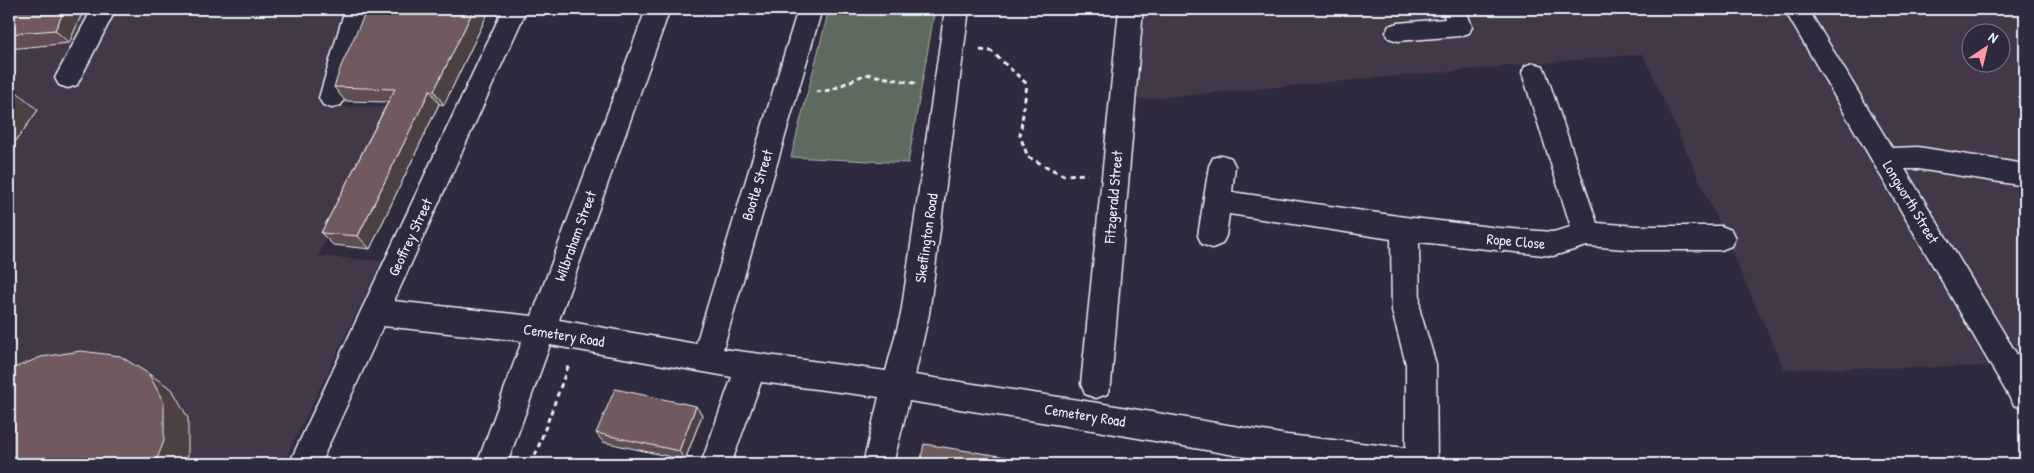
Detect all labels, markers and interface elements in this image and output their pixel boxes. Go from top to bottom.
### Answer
north arrow [1962,22,2012,72]
text: N [1985,27,2003,47]
street label: Bootle Street [736,146,778,223]
street label: Fitzgerald Street [1098,149,1128,245]
street label: Longworth Street [1878,156,1945,248]
street label: Wilbraham Street [549,187,601,284]
street label: Skeffington Road [909,192,943,284]
street label: Geoffrey Street [383,194,438,279]
street label: Rope Close [1486,228,1546,254]
street label: Cemetery Road [522,318,606,352]
street label: Cemetery Road [1043,398,1127,432]

